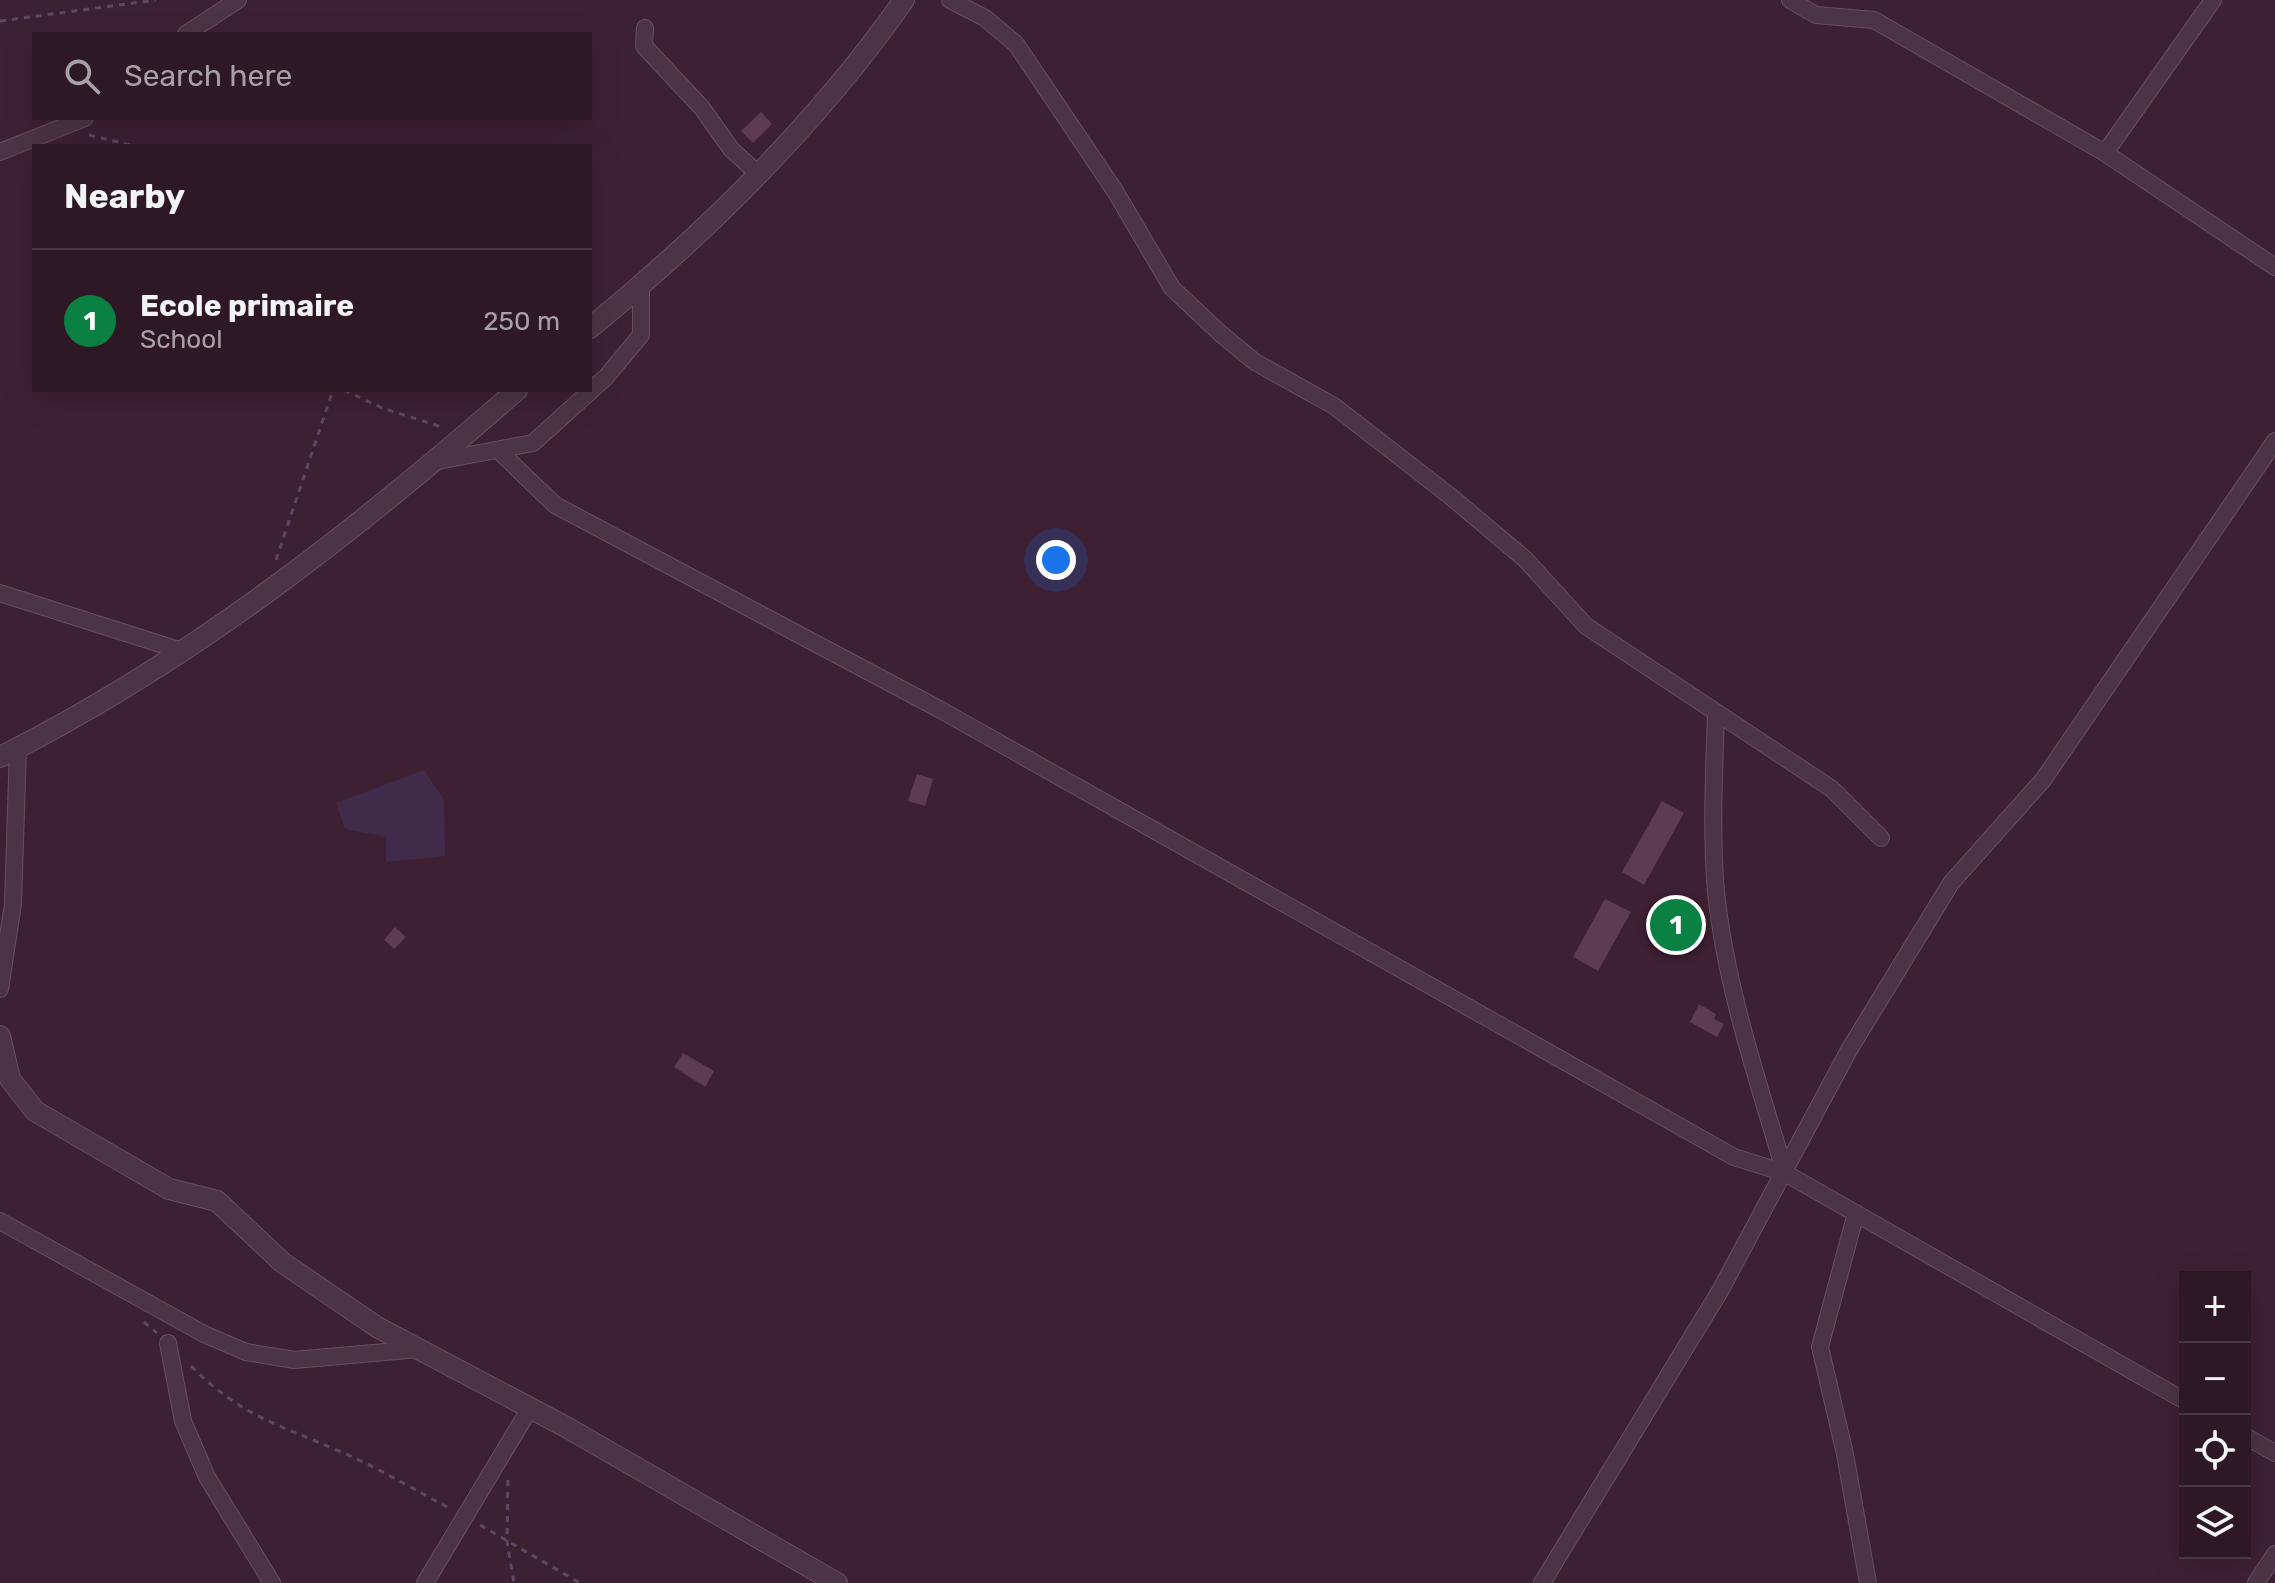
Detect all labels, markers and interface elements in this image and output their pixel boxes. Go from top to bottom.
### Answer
search box [32,32,592,120]
icon: search [60,54,104,98]
text: Search here [124,58,292,94]
text: Nearby [64,176,185,217]
text: Ecole primaire [140,288,354,324]
text: 1 [84,306,96,337]
text: 250 m [483,306,560,337]
text: School [140,324,223,355]
your location [1036,540,1076,580]
pin: 1 [1650,895,1702,955]
map controls [2179,1271,2251,1559]
button: + [2179,1271,2251,1343]
button: − [2179,1343,2251,1415]
button: locate [2179,1415,2251,1487]
button: layers [2179,1487,2251,1559]

